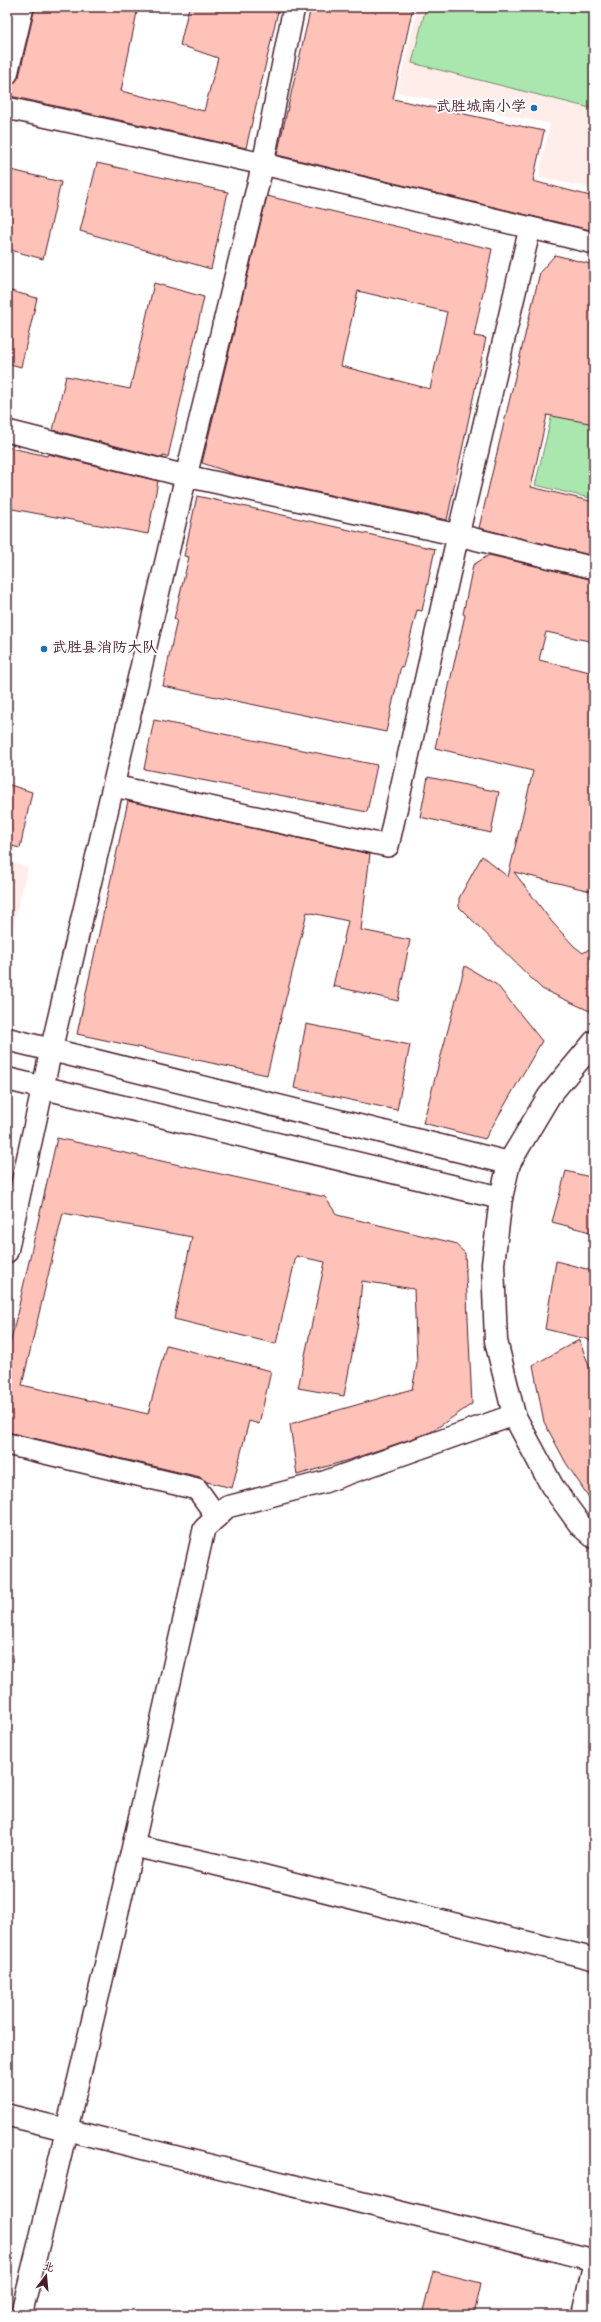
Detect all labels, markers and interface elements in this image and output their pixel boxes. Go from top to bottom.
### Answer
place label: 武胜城南小学 [436,97,526,119]
marker: 武胜城南小学 [529,103,539,113]
place label: 武胜县消防大队 [52,638,157,660]
marker: 武胜县消防大队 [39,644,49,654]
north arrow [26,2256,66,2296]
text: 北 [41,2259,56,2278]

